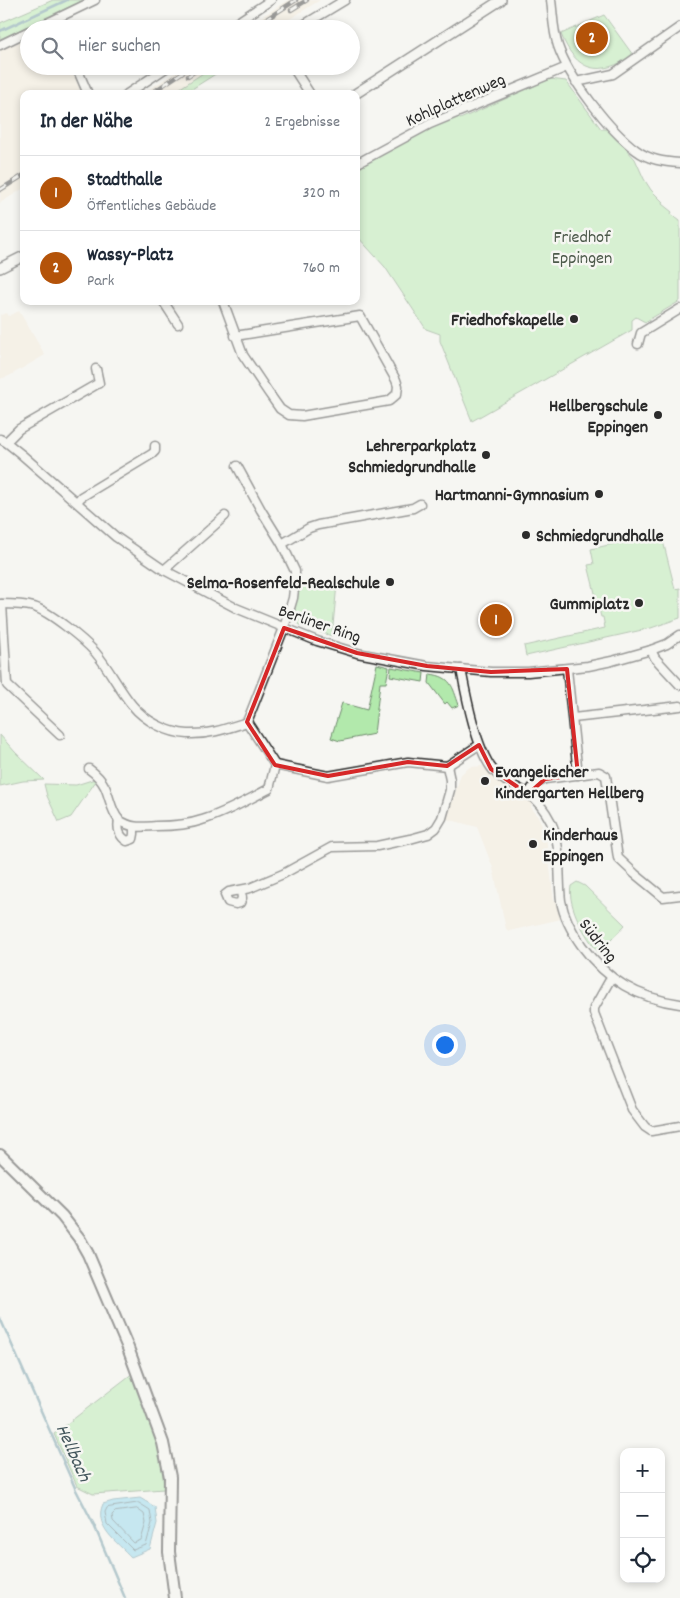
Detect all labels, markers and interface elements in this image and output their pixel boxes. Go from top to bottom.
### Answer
pin: 2 [576,19,608,57]
search box [20,20,360,75]
icon: search [38,34,66,62]
text: Hier suchen [78,34,161,61]
street label: Kohlplattenweg [402,68,510,134]
text: In der Nähe [40,108,132,138]
text: 2 Ergebnisse [264,111,340,134]
text: Stadthalle [87,168,162,195]
text: 1 [54,182,58,205]
text: 320 m [303,182,340,205]
text: Öffentliches Gebäude [87,195,216,218]
park label: Friedhof Eppingen [552,226,612,272]
text: Wassy-Platz [87,243,173,270]
text: 2 [53,257,60,280]
text: 760 m [303,257,340,280]
text: Park [87,270,114,293]
place label: Friedhofskapelle [451,309,564,334]
marker: Friedhofskapelle [568,313,580,325]
place label: Hellbergschule Eppingen [549,395,648,441]
marker: Hellbergschule Eppingen [652,409,664,421]
place label: Lehrerparkplatz Schmiedgrundhalle [348,435,476,481]
marker: Lehrerparkplatz Schmiedgrundhalle [480,449,492,461]
place label: Hartmanni-Gymnasium [435,484,589,509]
marker: Hartmanni-Gymnasium [593,488,605,500]
place label: Schmiedgrundhalle [536,525,664,550]
marker: Schmiedgrundhalle [520,529,532,541]
place label: Selma-Rosenfeld-Realschule [187,572,380,597]
marker: Selma-Rosenfeld-Realschule [384,576,396,588]
place label: Gummiplatz [550,593,629,618]
marker: Gummiplatz [633,597,645,609]
street label: Berliner Ring [274,600,364,651]
pin: 1 [480,601,512,639]
place label: Evangelischer Kindergarten Hellberg [495,761,644,807]
marker: Evangelischer Kindergarten Hellberg [479,775,491,787]
place label: Kinderhaus Eppingen [543,824,618,870]
marker: Kinderhaus Eppingen [527,838,539,850]
street label: Südring [572,914,622,969]
your location [432,1032,458,1058]
water label: Hellbach [47,1420,97,1488]
map controls [620,1448,665,1583]
button: + [620,1448,665,1493]
button: − [620,1493,665,1538]
button: locate [620,1538,665,1583]

